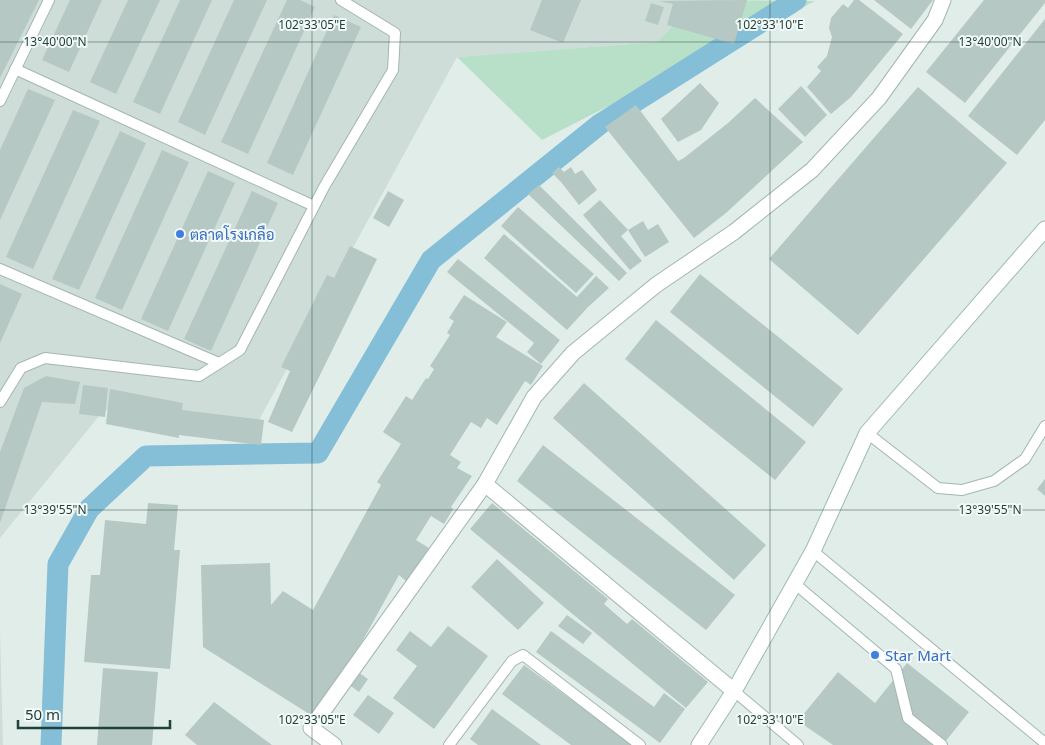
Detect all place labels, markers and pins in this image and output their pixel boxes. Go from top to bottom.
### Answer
place label: ตลาดโรงเกลือ [190,224,275,244]
marker: ตลาดโรงเกลือ [174,228,186,240]
place label: Star Mart [885,645,951,665]
marker: Star Mart [869,649,881,661]

